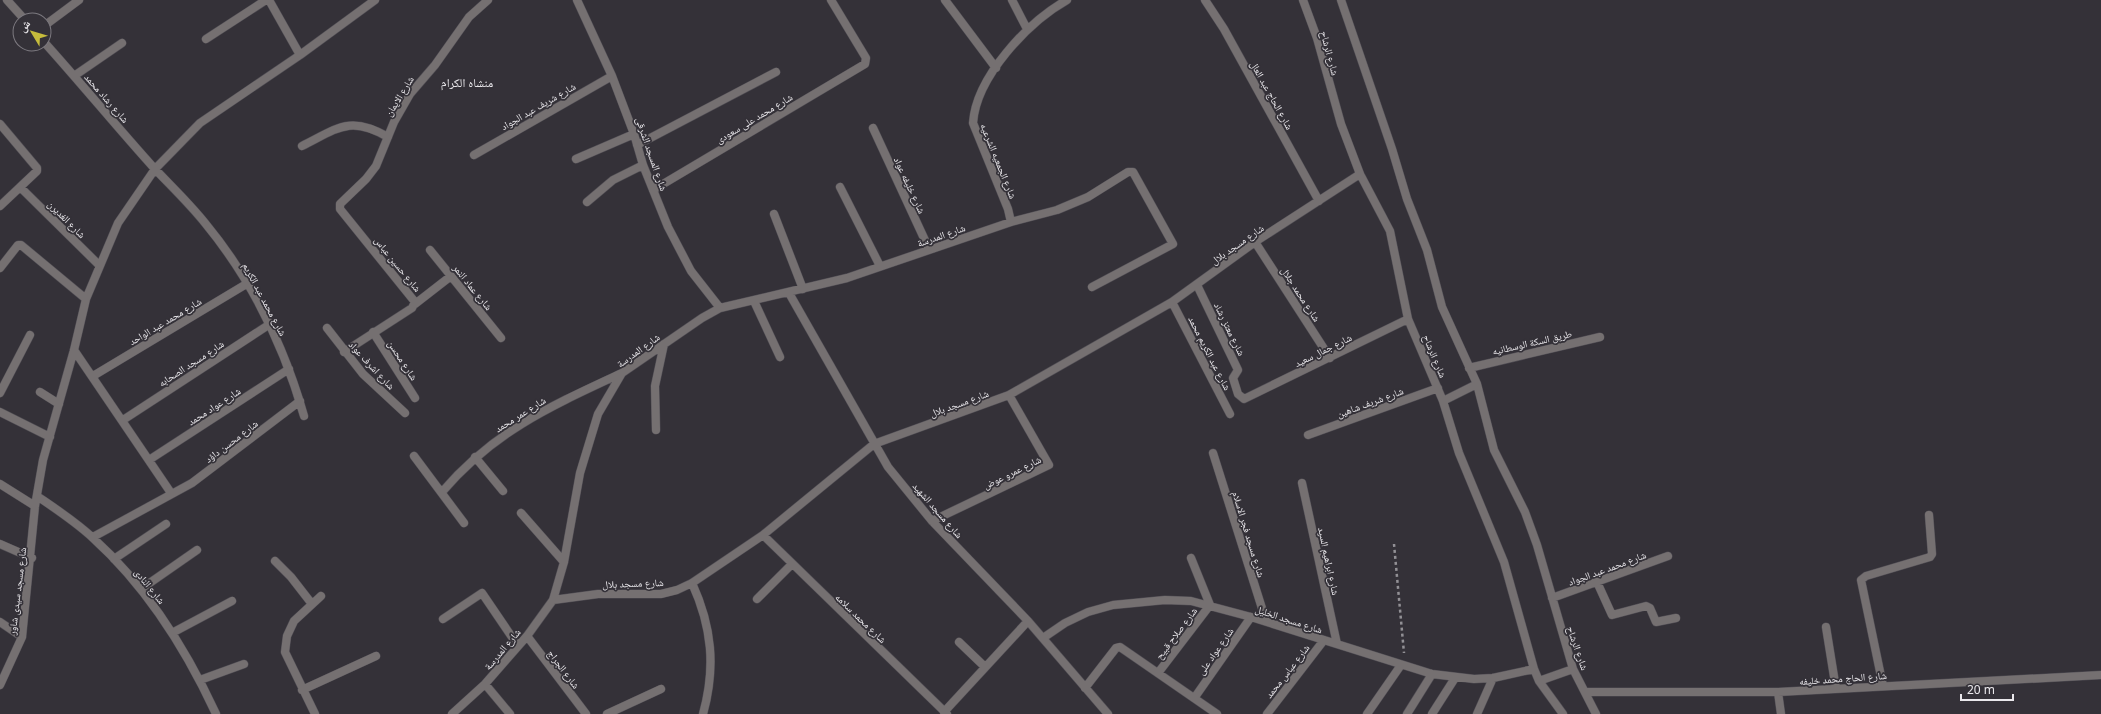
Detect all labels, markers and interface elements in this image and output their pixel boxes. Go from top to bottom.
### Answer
north arrow [12,12,52,52]
text: ش [14,16,34,35]
street label: شارع الرشاح [1317,29,1343,77]
street label: شارع الحاج عبد العال [1247,58,1297,132]
street label: شارع رشاد محمد [82,70,133,126]
street label: شارع الايمان [381,73,417,119]
district label: منشاه الكرام [441,74,493,91]
street label: شارع شريف عبد الجواد [498,79,578,133]
street label: شارع محمد على سعودى [713,89,795,146]
street label: شارع المسجد الشرقى [633,115,671,193]
street label: شارع الجمعيه الشرعيه [978,121,1021,201]
street label: شارع خليفه عواد [891,154,929,216]
street label: شارع الغديرن [45,197,89,241]
street label: شارع المدرسة [915,220,967,250]
street label: شارع مسجد بلال [1208,220,1267,267]
street label: شارع حسين عباس [371,233,425,295]
street label: شارع محمد عبد الكريم [239,260,290,339]
street label: شارع عماد النمر [449,260,496,313]
street label: شارع محمد جلال [1278,264,1324,324]
street label: شارع محمد عبد الواحد [126,294,204,348]
street label: شارع معتز رشاد [1211,300,1249,358]
street label: شارع عبد الكريم محمد [1184,314,1235,393]
street label: طريق السكة الوسطانيه [1491,326,1574,358]
street label: شارع المدرسة [614,329,663,370]
street label: شارع جمال سعيد [1292,330,1354,370]
street label: شارع الرشاح [1420,332,1451,380]
street label: شارع مسجد الصحابه [156,336,227,389]
street label: شارع محسن [385,337,421,383]
street label: شارع اشرف عواد [346,338,399,393]
street label: شارع عواد محمد [185,383,244,428]
street label: شارع شريف شاهين [1335,383,1406,421]
street label: شارع مسجد بلال [928,386,991,420]
street label: شارع عمر محمد [492,393,548,435]
street label: شارع محسن داؤد [202,416,261,466]
street label: شارع عمرو عوض [981,452,1044,492]
street label: شارع مسجد الشهيد [910,479,967,541]
street label: شارع مسجد فجر الاسلام [1228,489,1269,579]
street label: شارع ابراهيم السيد [1314,526,1343,597]
street label: شارع مسجد سيدى شاور [5,546,29,637]
street label: شارع محمد عبد الجواد [1566,547,1648,589]
street label: شارع النادى [131,565,169,607]
street label: شارع مسجد بلال [602,575,664,591]
street label: شارع محمد سلامه [832,590,890,646]
street label: شارع مسجد الخليل [1254,602,1325,637]
street label: شارع صلاح قبيح [1152,604,1200,662]
street label: شارع عواد على [1194,624,1237,677]
street label: شارع الرشاح [1564,624,1592,672]
street label: شارع المدرسة [481,625,524,673]
street label: شارع عباس محمد [1261,641,1313,701]
street label: شارع الجراج [545,647,584,692]
street label: شارع الحاج محمد خليفه [1799,668,1888,688]
scale bar [1961,676,2013,702]
text: 20 m [1967,681,1995,698]

